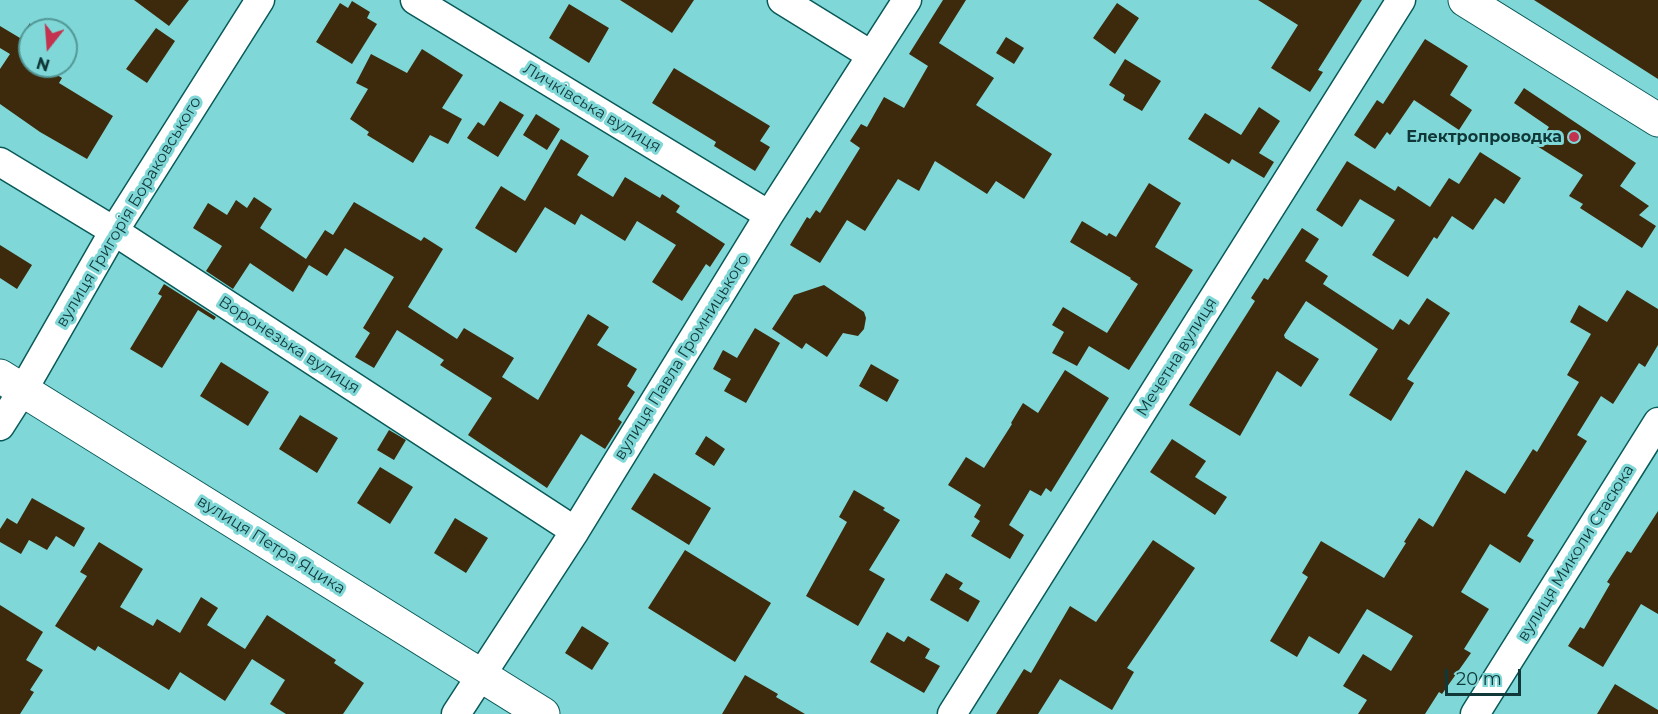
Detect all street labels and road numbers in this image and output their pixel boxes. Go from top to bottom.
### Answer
street label: Личківська вулиця [520,59,664,157]
street label: вулиця Григорія Бораковського [52,93,206,331]
street label: вулиця Павла Громницького [610,250,754,464]
street label: Воронезька вулиця [215,292,363,398]
street label: Мечетна вулиця [1133,294,1221,420]
street label: вулиця Миколи Стасюка [1514,461,1638,645]
street label: вулиця Петра Яцика [193,492,349,598]

